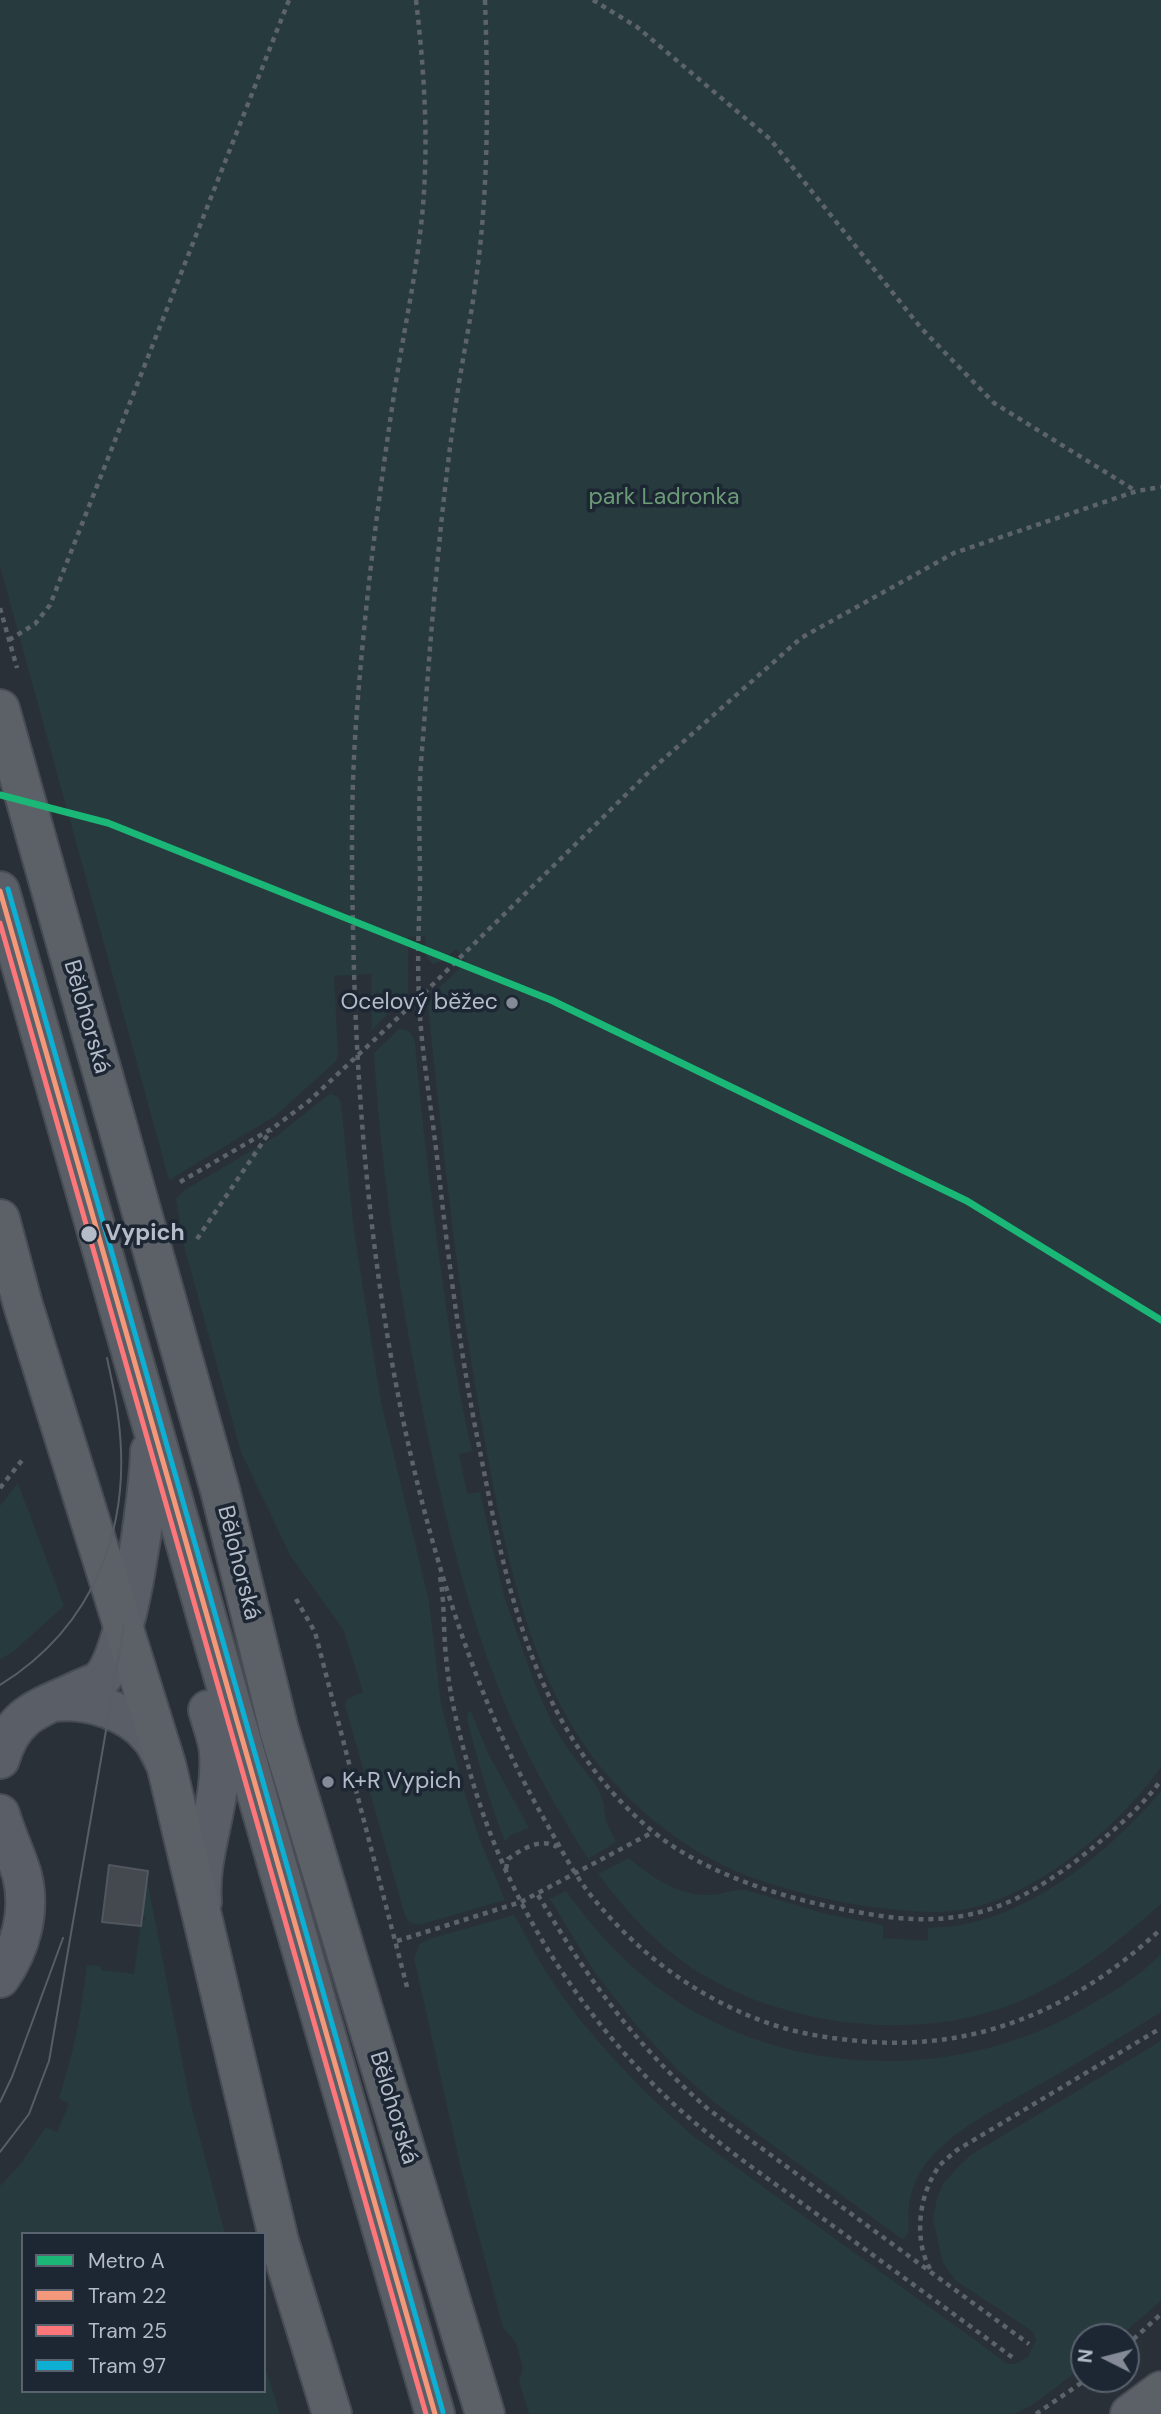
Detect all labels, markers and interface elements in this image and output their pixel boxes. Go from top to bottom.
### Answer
park label: park Ladronka [588,484,740,512]
street label: Bělohorská [57,957,115,1077]
place label: Ocelový běžec [341,989,498,1017]
marker: Ocelový běžec [504,995,520,1011]
place label: Vypich [105,1220,185,1248]
marker: Vypich [79,1224,99,1244]
street label: Bělohorská [211,1503,265,1623]
place label: K+R Vypich [342,1768,461,1796]
marker: K+R Vypich [320,1774,336,1790]
street label: Bělohorská [363,2048,423,2168]
legend [21,2232,266,2393]
text: Metro A [88,2247,165,2275]
text: Tram 22 [88,2282,166,2310]
text: Tram 25 [88,2317,167,2345]
north arrow [1070,2323,1140,2393]
text: N [1072,2348,1099,2364]
text: Tram 97 [88,2352,166,2380]

